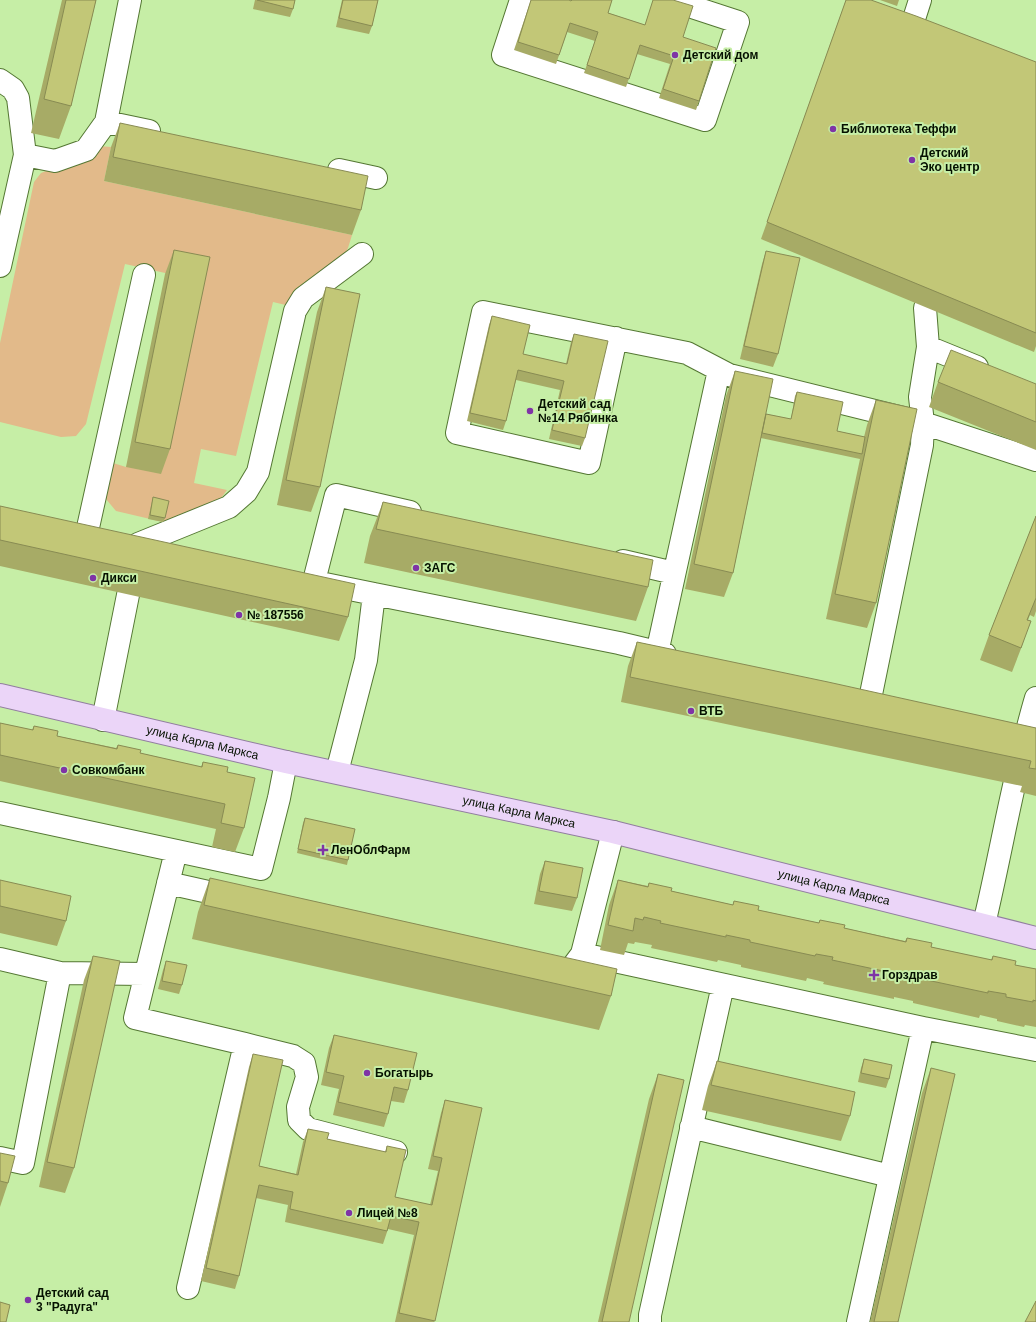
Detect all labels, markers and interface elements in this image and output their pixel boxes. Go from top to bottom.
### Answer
place label: Детский дом [683,48,758,62]
marker: Детский дом [670,50,680,60]
place label: Библиотека Теффи [841,122,957,136]
marker: Библиотека Теффи [828,124,838,134]
place label: Детский Эко центр [920,146,980,174]
marker: Детский Эко центр [907,155,917,165]
place label: Детский сад №14 Рябинка [538,397,618,425]
marker: Детский сад №14 Рябинка [525,406,535,416]
place label: ЗАГС [424,561,456,575]
marker: ЗАГС [411,563,421,573]
place label: Дикси [101,571,137,585]
marker: Дикси [88,573,98,583]
place label: № 187556 [247,608,304,622]
marker: № 187556 [234,610,244,620]
place label: ВТБ [699,704,724,718]
marker: ВТБ [686,706,696,716]
street label: улица Карла Маркса [145,723,260,762]
place label: Совкомбанк [72,763,145,777]
marker: Совкомбанк [59,765,69,775]
street label: улица Карла Маркса [461,793,577,831]
place label: ЛенОблФарм [331,843,411,857]
marker: ЛенОблФарм [318,845,328,855]
street label: улица Карла Маркса [777,867,892,908]
place label: Горздрав [882,968,938,982]
marker: Горздрав [869,970,879,980]
place label: Богатырь [375,1066,433,1080]
marker: Богатырь [362,1068,372,1078]
place label: Лицей №8 [357,1206,418,1220]
marker: Лицей №8 [344,1208,354,1218]
place label: Детский сад 3 "Радуга" [36,1286,109,1314]
marker: Детский сад 3 "Радуга" [23,1295,33,1305]

